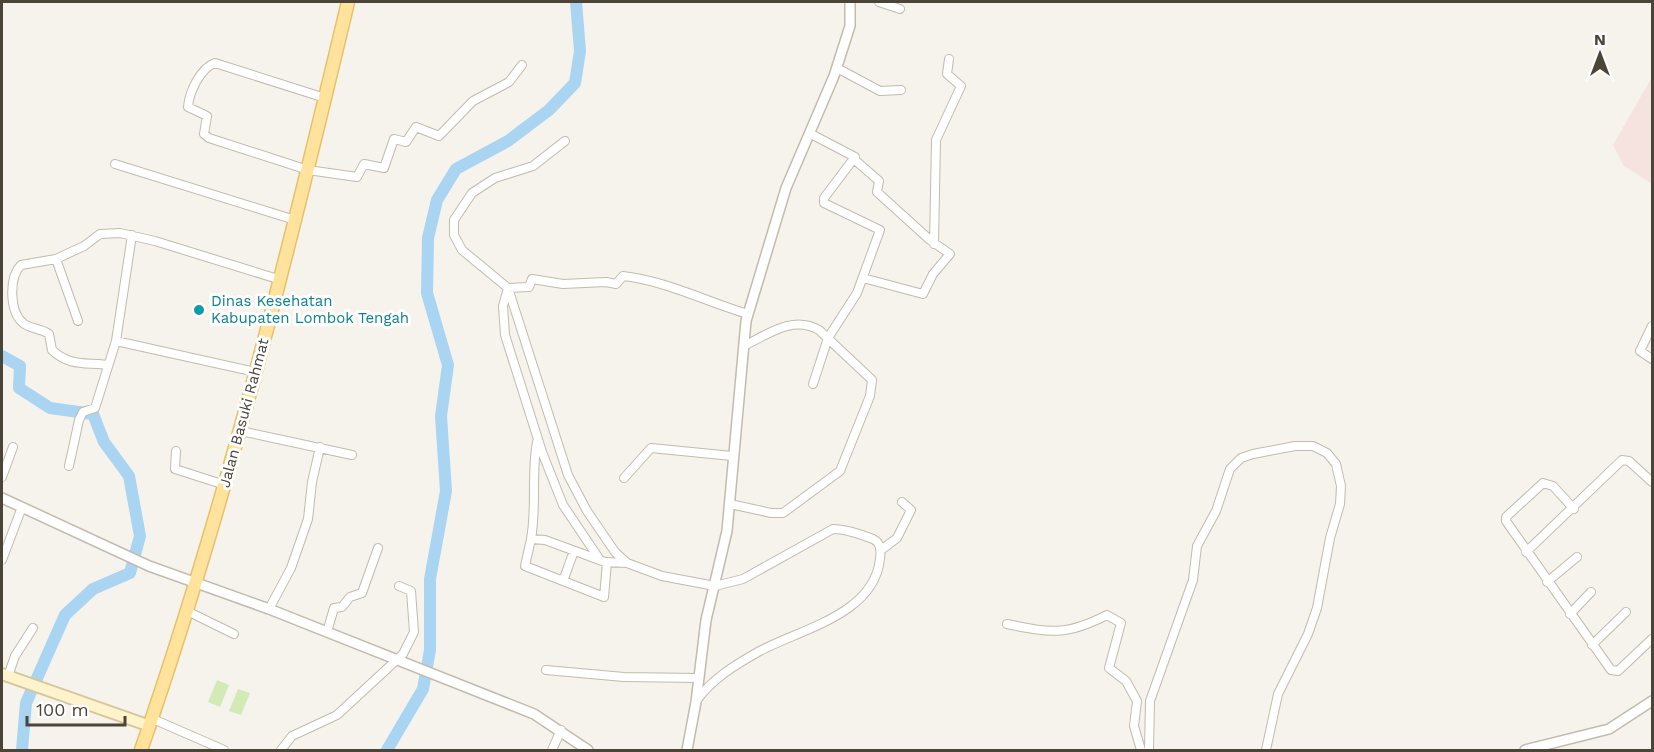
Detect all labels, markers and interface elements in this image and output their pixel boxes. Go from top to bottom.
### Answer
north arrow [1570,24,1630,84]
text: N [1594,30,1606,49]
place label: Dinas Kesehatan Kabupaten Lombok Tengah [211,292,409,327]
marker: Dinas Kesehatan Kabupaten Lombok Tengah [192,303,206,317]
street label: Jalan Basuki Rahmat [215,336,273,490]
scale bar [27,689,124,727]
text: 100 m [36,699,89,720]

